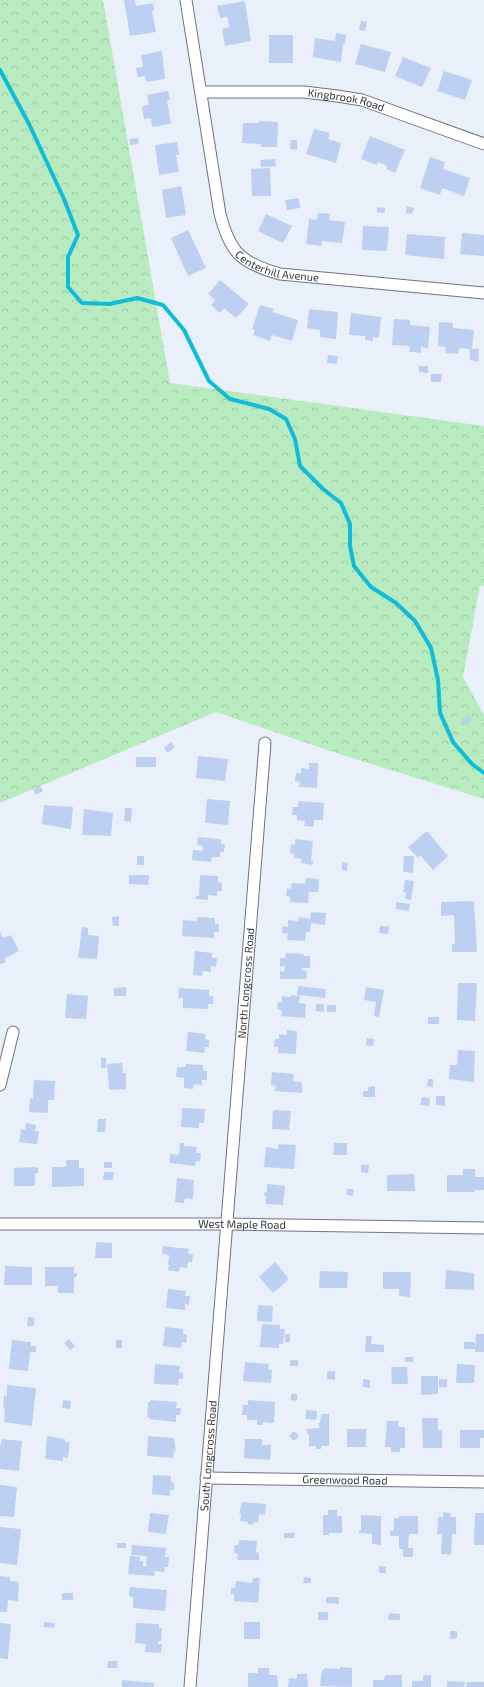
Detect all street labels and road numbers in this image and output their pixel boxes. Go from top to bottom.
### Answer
street label: Kingbrook Road [307,86,387,114]
street label: Centerhill Avenue [233,247,320,284]
street label: North Longcross Road [235,927,256,1039]
street label: West Maple Road [198,1217,286,1231]
street label: South Longcross Road [197,1400,219,1512]
street label: Greenwood Road [302,1472,388,1487]

